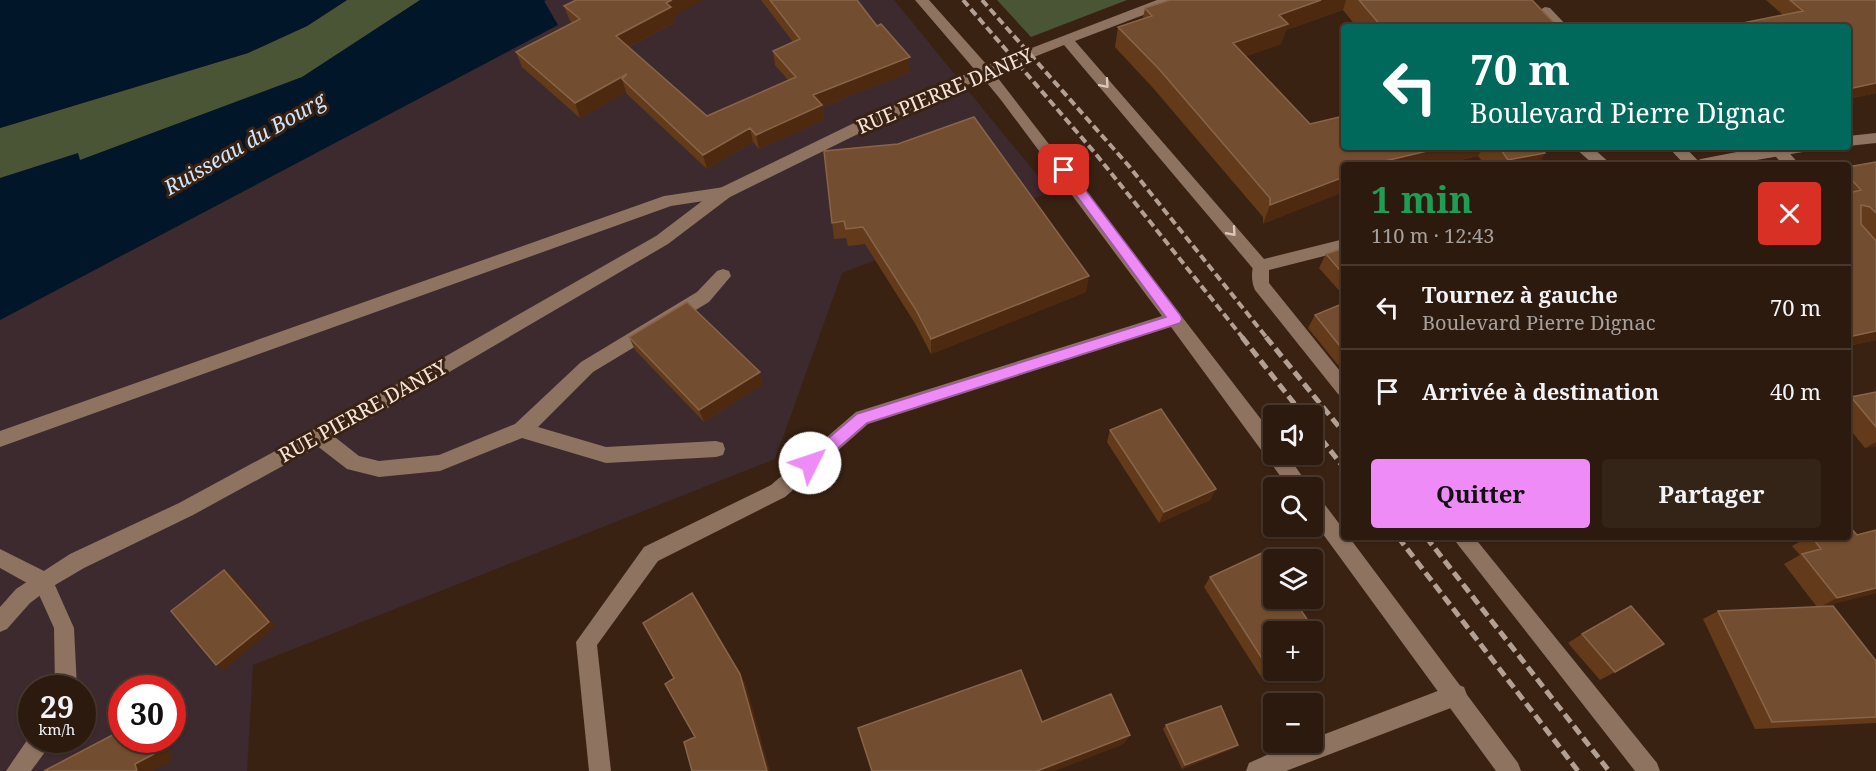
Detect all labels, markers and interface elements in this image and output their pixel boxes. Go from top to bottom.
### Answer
text: 70 m [1470,40,1570,97]
street label: RUE PIERRE DANEY [853,41,1037,140]
icon: left [1371,48,1449,126]
one-way arrow [1098,77,1109,88]
water label: Ruisseau du Bourg [158,85,332,201]
text: Boulevard Pierre Dignac [1470,94,1785,131]
pin [1038,144,1089,195]
icon: arrive [1047,153,1080,186]
text: 1 min [1371,175,1473,224]
button: close [1758,182,1821,245]
text: 110 m · 12:43 [1371,222,1494,249]
one-way arrow [1225,225,1236,236]
text: Tournez à gauche [1422,279,1618,309]
icon: left [1371,291,1404,324]
text: 70 m [1770,292,1821,322]
text: Boulevard Pierre Dignac [1422,309,1656,336]
street label: RUE PIERRE DANEY [274,353,452,468]
icon: arrive [1371,375,1404,408]
text: Arrivée à destination [1422,376,1659,406]
text: 40 m [1770,376,1821,406]
map controls [1263,405,1323,753]
button: sound [1263,405,1323,465]
position arrow [778,431,842,495]
button: Quitter [1371,459,1590,528]
button: Partager [1602,459,1821,528]
button: search [1263,477,1323,537]
button: layers [1263,549,1323,609]
button: + [1263,621,1323,681]
speed limit sign: 30 [108,675,186,753]
text: 29 [40,686,74,727]
button: − [1263,693,1323,753]
text: km/h [39,719,75,739]

